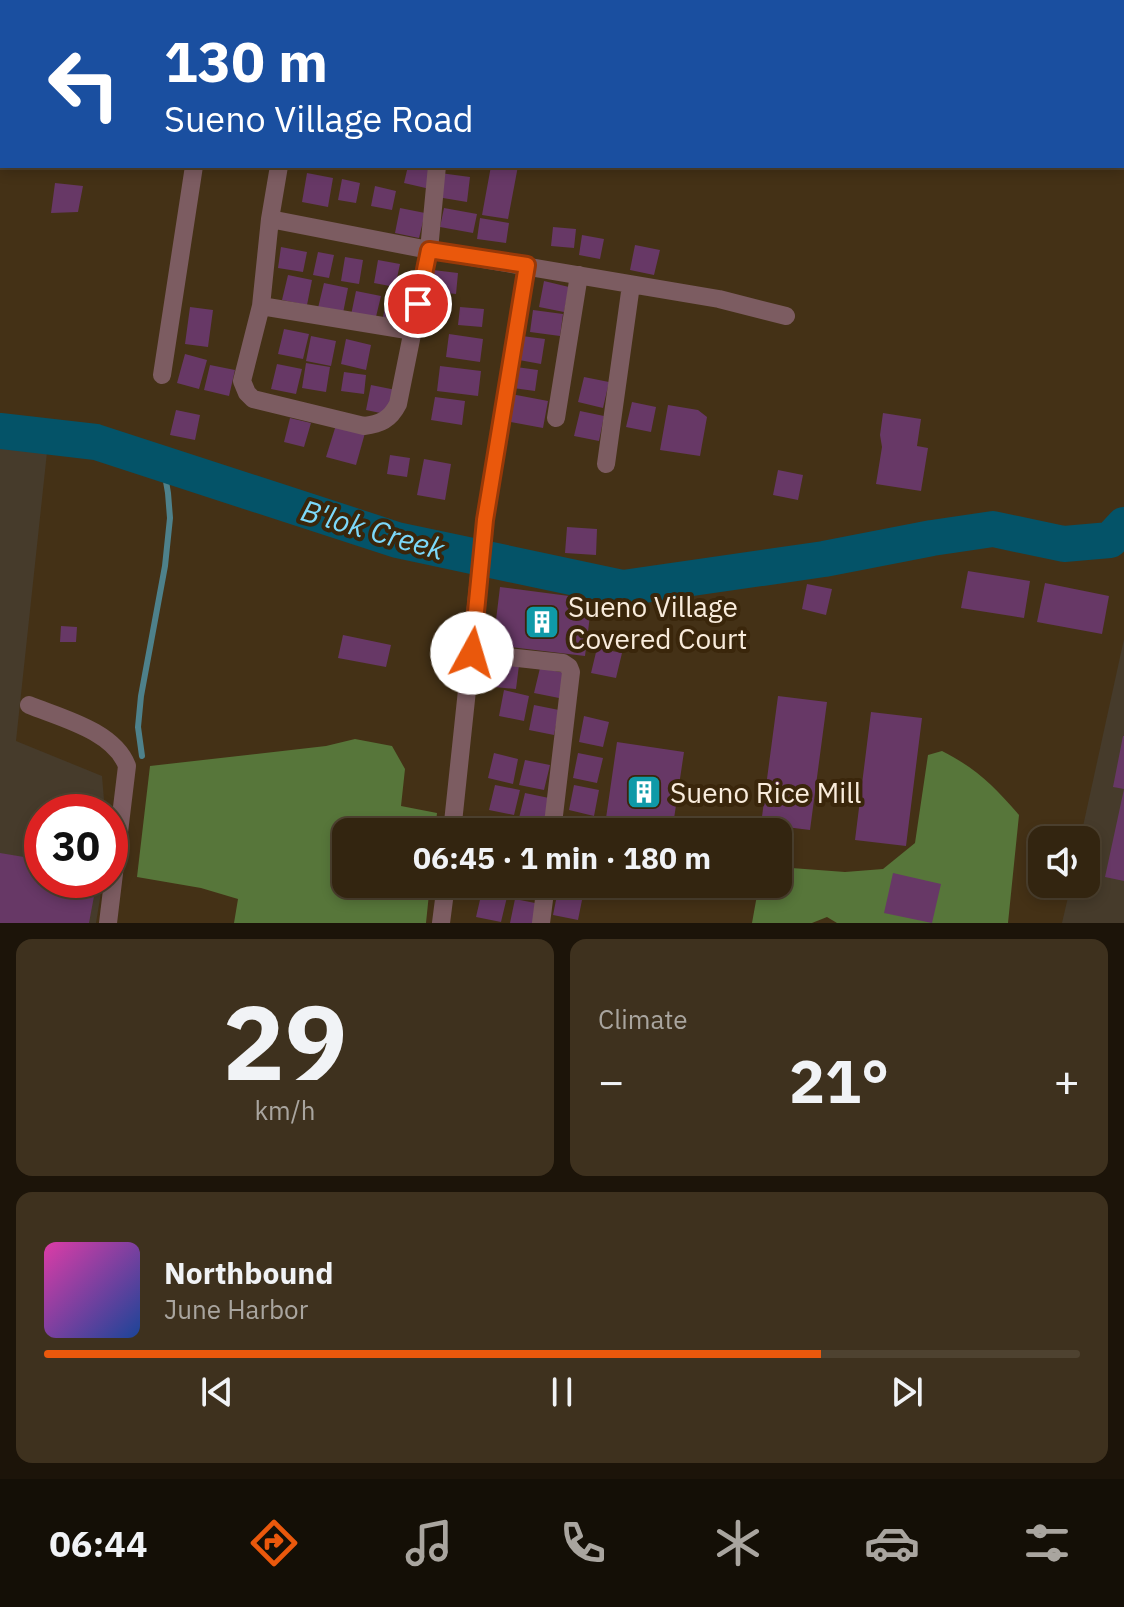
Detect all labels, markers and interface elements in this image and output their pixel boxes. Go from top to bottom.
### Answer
text: 130 m [164,25,328,97]
icon: left [32,32,136,136]
text: Sueno Village Road [164,95,474,142]
pin [384,270,452,338]
icon: arrive [396,282,440,326]
water label: B'lok Creek [297,490,450,568]
place label: Sueno Village Covered Court [568,588,747,657]
building icon: Sueno Village Covered Court [523,603,561,641]
position arrow [430,611,514,695]
building icon: Sueno Rice Mill [625,773,663,811]
place label: Sueno Rice Mill [670,774,861,811]
speed limit sign: 30 [24,794,128,898]
map controls [1028,826,1100,898]
button: sound [1028,826,1100,898]
text: 06:45 · 1 min · 180 m [413,838,711,877]
text: 29 [223,973,347,1109]
text: Climate [598,1002,688,1036]
text: 21° [789,1041,889,1120]
text: − [598,1052,624,1109]
text: + [1054,1052,1080,1109]
text: km/h [254,1093,316,1127]
text: Northbound [164,1253,333,1292]
text: June Harbor [164,1292,308,1326]
icon: previous [195,1370,239,1414]
icon: pause [540,1370,584,1414]
icon: next [885,1370,929,1414]
icon: directions [246,1515,302,1571]
icon: music [401,1515,457,1571]
icon: phone [555,1515,611,1571]
icon: climate [710,1515,766,1571]
icon: car [864,1515,920,1571]
icon: filters [1019,1515,1075,1571]
text: 06:44 [49,1520,148,1567]

